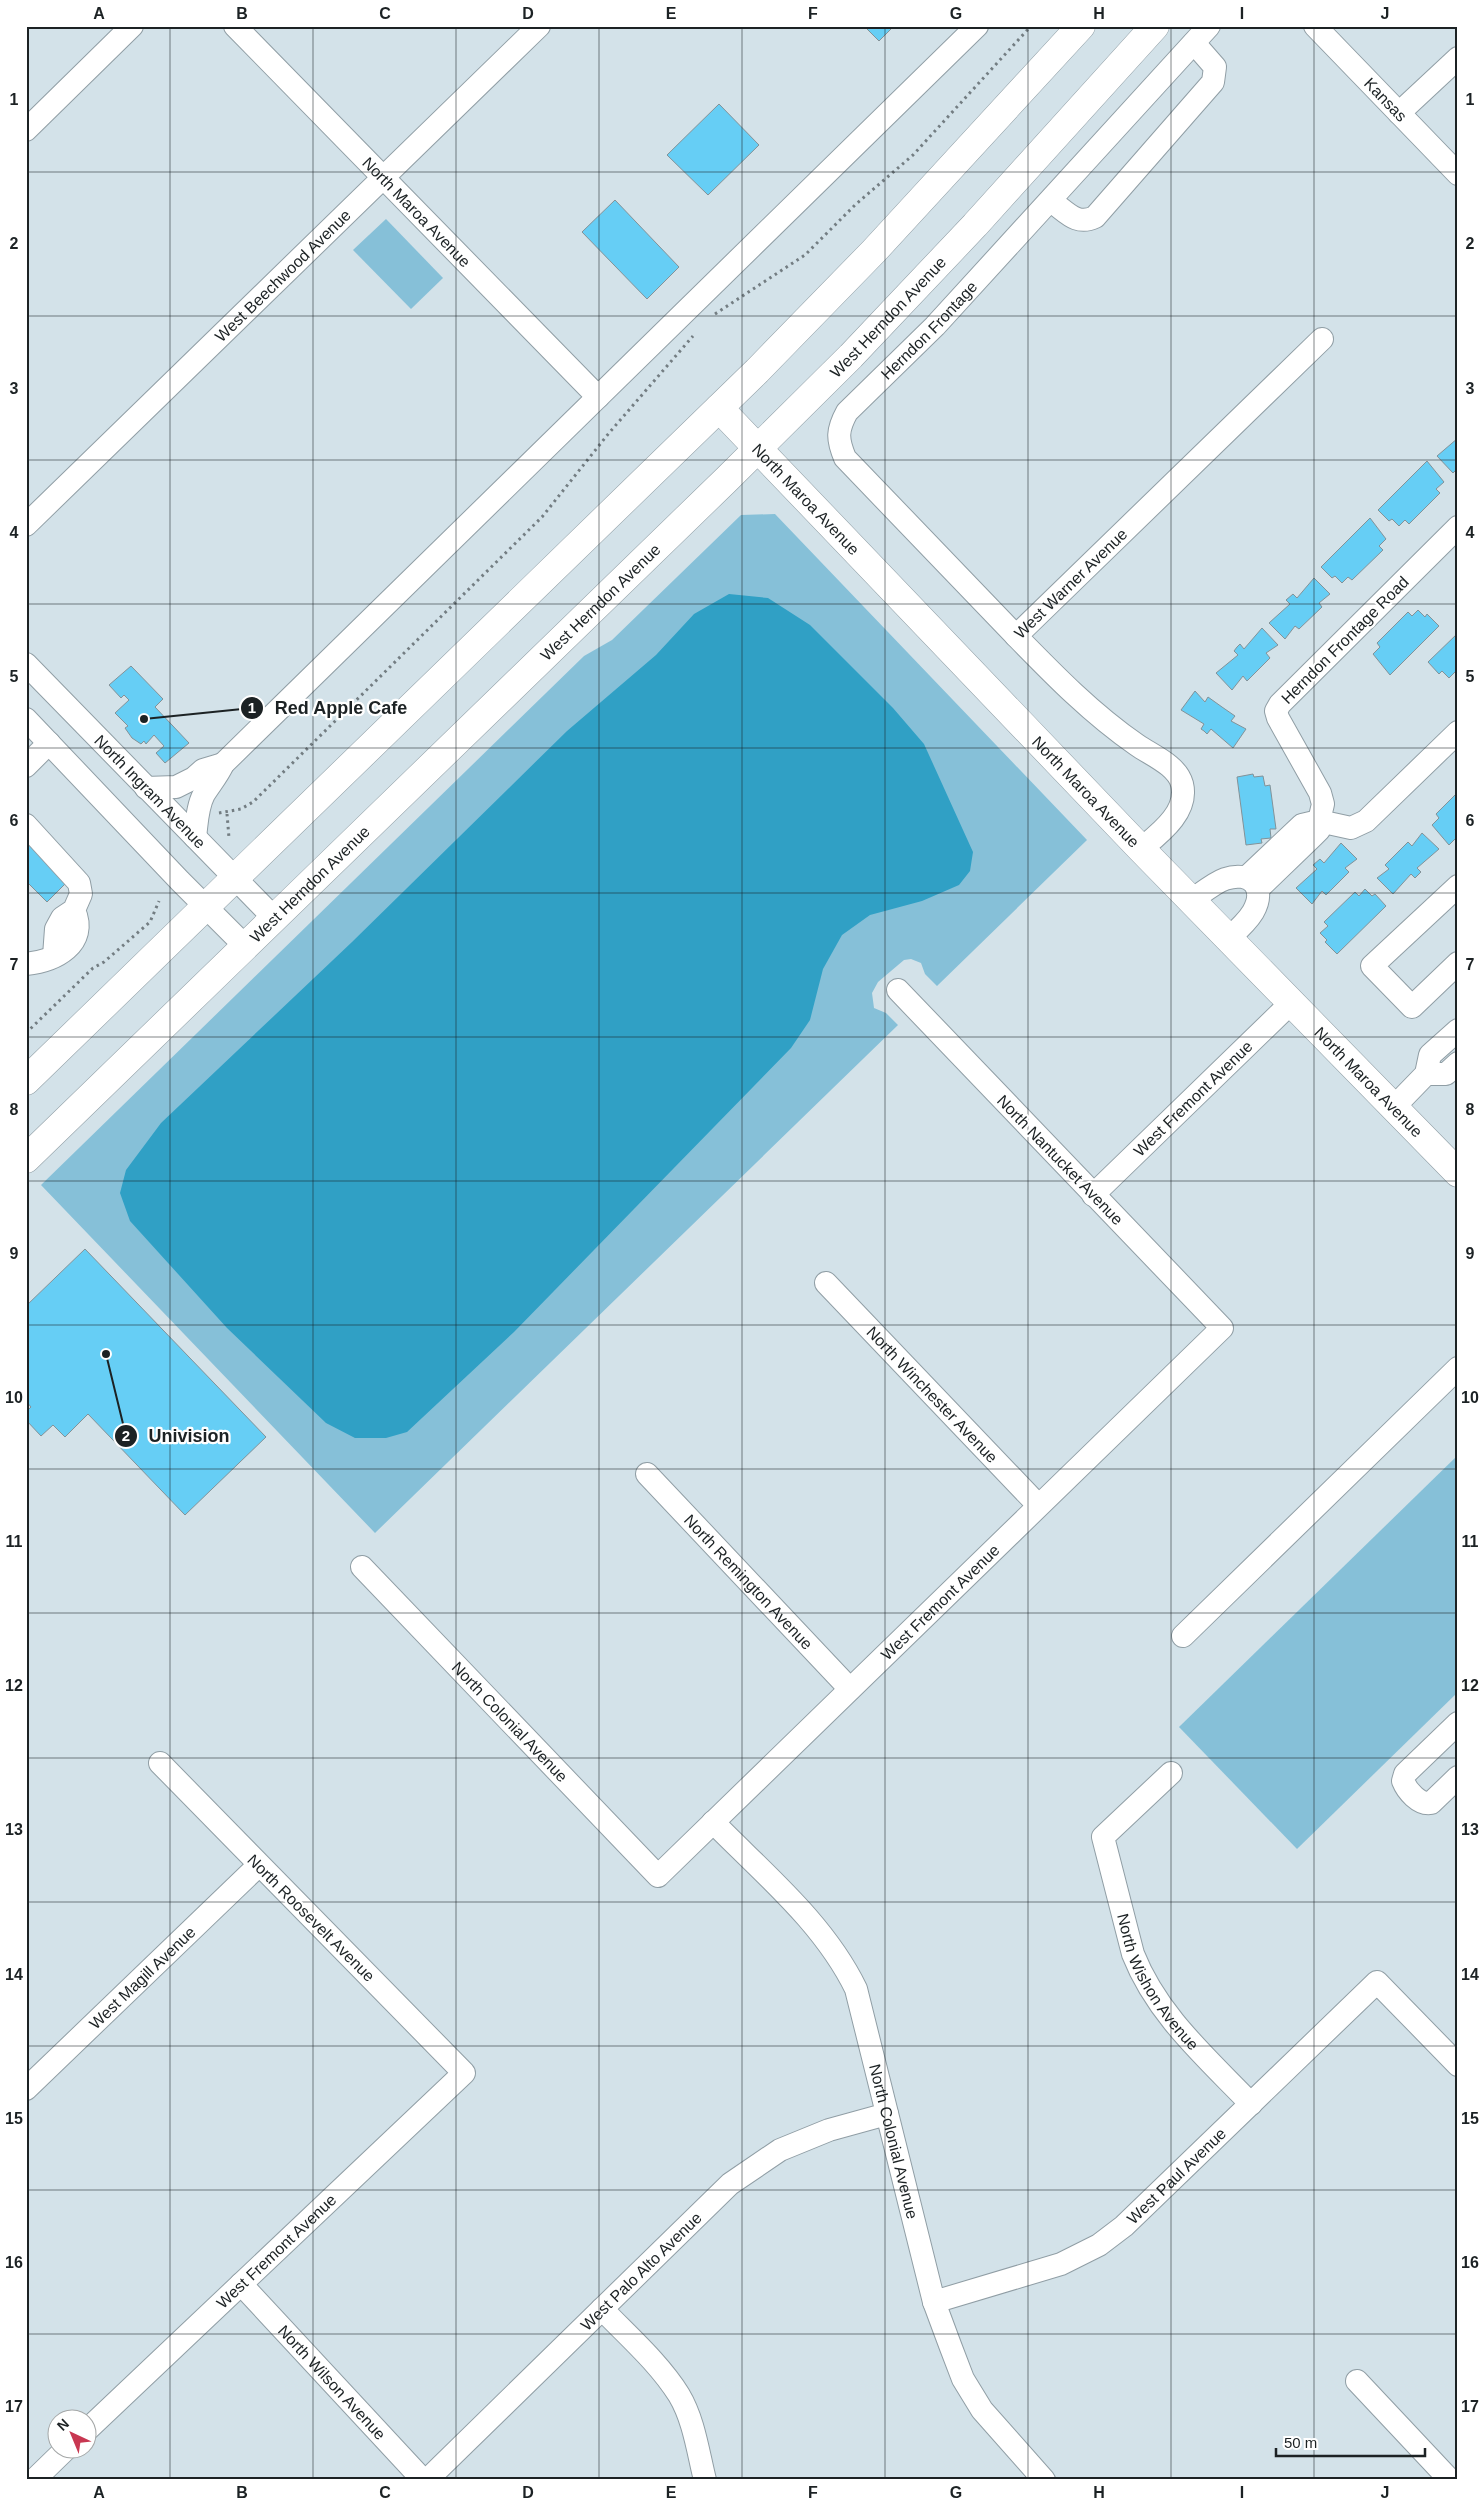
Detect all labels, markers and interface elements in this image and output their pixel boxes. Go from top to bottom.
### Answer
text: A [93,5,105,22]
text: B [236,5,248,22]
text: C [379,5,391,22]
text: D [522,5,534,22]
text: E [666,5,677,22]
text: F [808,5,818,22]
text: G [950,5,962,22]
text: H [1093,5,1105,22]
text: I [1240,5,1244,22]
text: J [1381,5,1389,22]
street label: Kansas [1361,74,1411,124]
text: 1 [10,91,19,108]
text: 1 [1466,91,1475,108]
street label: North Maroa Avenue [360,154,474,270]
street label: West Beechwood Avenue [212,206,354,345]
text: 2 [10,235,19,252]
text: 2 [1466,235,1475,252]
street label: West Herndon Avenue [826,253,949,380]
street label: Herndon Frontage [877,278,980,383]
text: 3 [10,380,19,397]
text: 3 [1466,380,1475,397]
street label: North Maroa Avenue [749,440,863,558]
text: 4 [10,524,19,541]
text: 4 [1466,524,1475,541]
street label: West Warner Avenue [1011,525,1130,642]
street label: West Herndon Avenue [537,540,663,664]
street label: Herndon Frontage Road [1278,573,1412,707]
text: 5 [10,668,19,685]
text: 5 [1466,668,1475,685]
callout: Red Apple Cafe [240,692,418,725]
text: Red Apple Cafe [275,698,407,718]
text: 1 [248,699,256,716]
street label: North Ingram Avenue [92,731,209,851]
street label: North Maroa Avenue [1029,733,1143,851]
text: 6 [10,812,19,829]
text: 6 [1466,812,1475,829]
street label: West Herndon Avenue [246,822,373,946]
text: 7 [10,956,19,973]
text: 7 [1466,956,1475,973]
street label: North Maroa Avenue [1311,1023,1426,1140]
street label: West Fremont Avenue [1130,1037,1255,1159]
street label: North Nantucket Avenue [994,1092,1126,1228]
text: 8 [10,1101,19,1118]
text: 8 [1466,1101,1475,1118]
text: 9 [10,1245,19,1262]
text: 9 [1466,1245,1475,1262]
street label: North Winchester Avenue [864,1323,1001,1466]
text: 10 [5,1389,23,1406]
text: 10 [1461,1389,1479,1406]
callout: Univision [113,1419,239,1452]
text: Univision [148,1426,230,1446]
text: 2 [122,1427,130,1444]
street label: North Remington Avenue [681,1511,816,1652]
text: 11 [6,1533,23,1550]
text: 11 [1462,1533,1479,1550]
street label: West Fremont Avenue [877,1541,1003,1663]
street label: North Colonial Avenue [449,1658,571,1785]
text: 12 [5,1677,23,1694]
text: 12 [1461,1677,1479,1694]
text: 13 [5,1821,23,1838]
text: 13 [1461,1821,1479,1838]
street label: North Roosevelt Avenue [244,1851,378,1985]
street label: North Wishon Avenue [1114,1912,1202,2053]
street label: West Magill Avenue [86,1923,198,2032]
text: 14 [5,1966,23,1983]
text: 14 [1461,1966,1479,1983]
street label: North Colonial Avenue [866,2062,921,2221]
text: 15 [5,2110,23,2127]
text: 15 [1461,2110,1479,2127]
street label: West Paul Avenue [1123,2124,1229,2227]
street label: West Fremont Avenue [213,2190,339,2311]
street label: West Palo Alto Avenue [577,2209,705,2334]
text: 16 [5,2254,23,2271]
text: 16 [1461,2254,1479,2271]
street label: North Wilson Avenue [275,2322,389,2443]
text: 17 [5,2398,23,2415]
text: 17 [1461,2398,1479,2415]
north arrow [48,2408,98,2458]
text: N [54,2415,72,2434]
scale bar [1276,2426,1425,2458]
text: 50 m [1284,2434,1317,2451]
text: A [93,2484,105,2501]
text: B [236,2484,248,2501]
text: C [379,2484,391,2501]
text: D [522,2484,534,2501]
text: E [666,2484,677,2501]
text: F [808,2484,818,2501]
text: G [950,2484,962,2501]
text: H [1093,2484,1105,2501]
text: I [1240,2484,1244,2501]
text: J [1381,2484,1389,2501]

